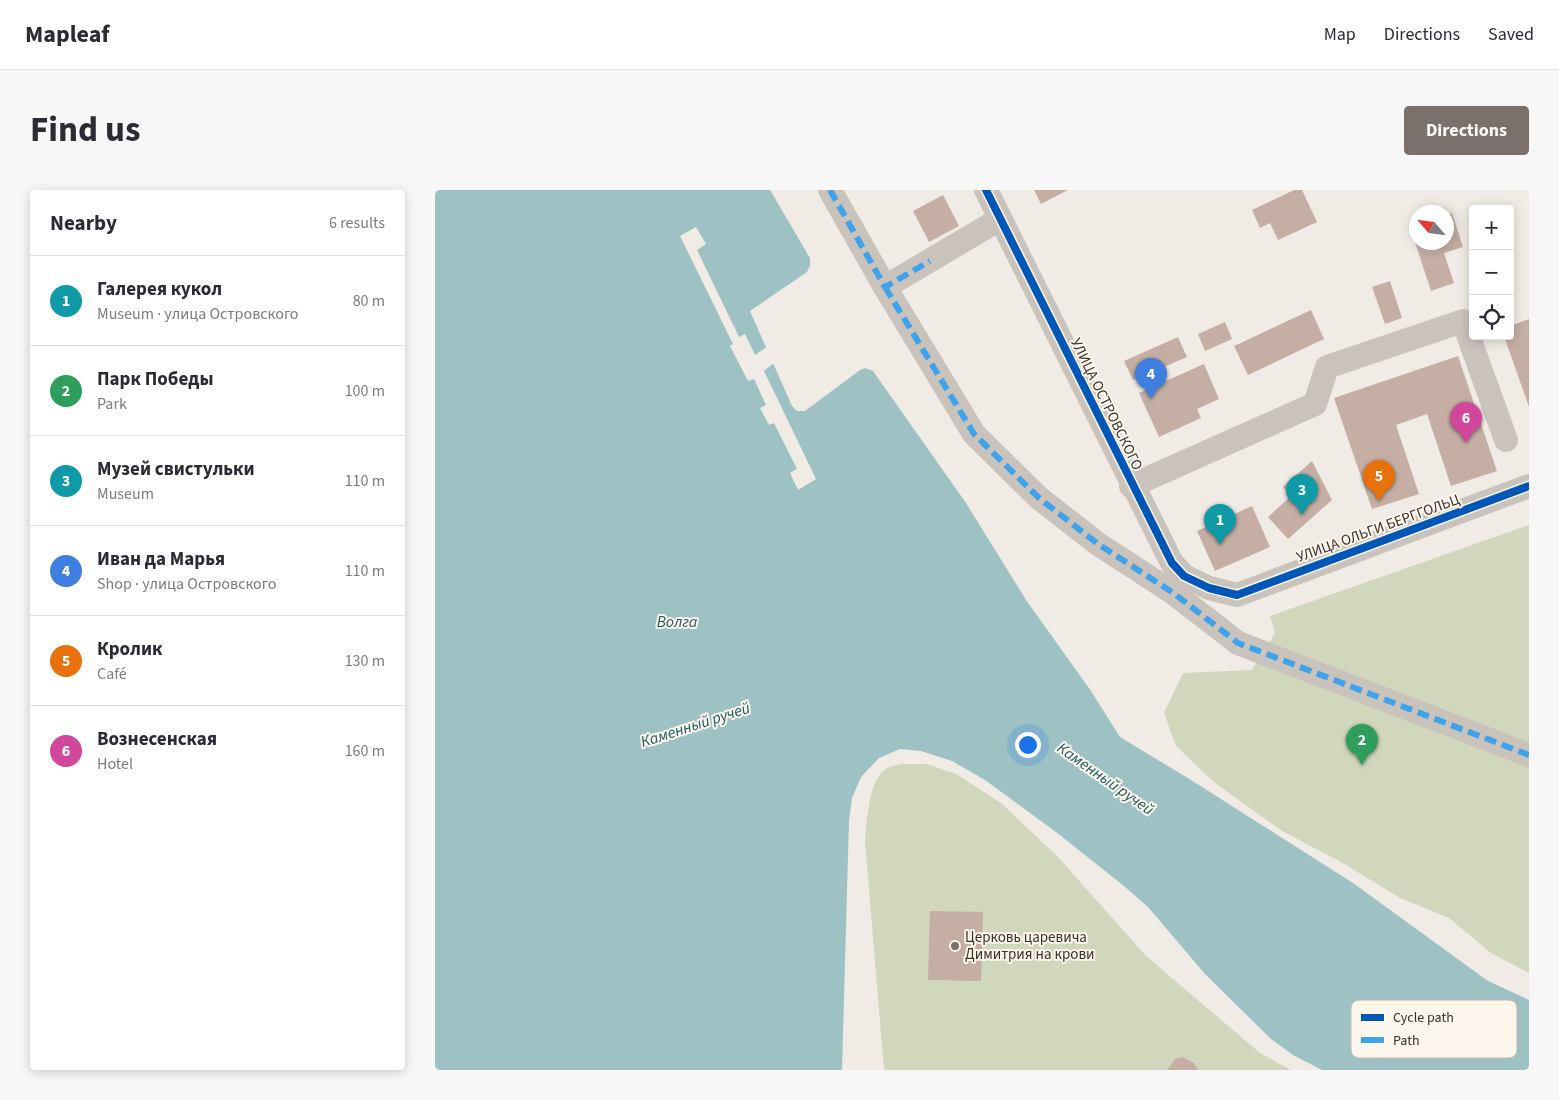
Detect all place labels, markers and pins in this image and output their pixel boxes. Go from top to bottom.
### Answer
pin: 4 [1135,358,1167,399]
pin: 6 [1450,402,1482,443]
pin: 5 [1363,460,1395,501]
pin: 3 [1286,474,1318,515]
pin: 1 [1204,504,1236,545]
pin: 2 [1346,724,1378,765]
place label: Церковь царевича Димитрия на крови [965,927,1095,965]
marker: Церковь царевича Димитрия на крови [949,940,961,952]

